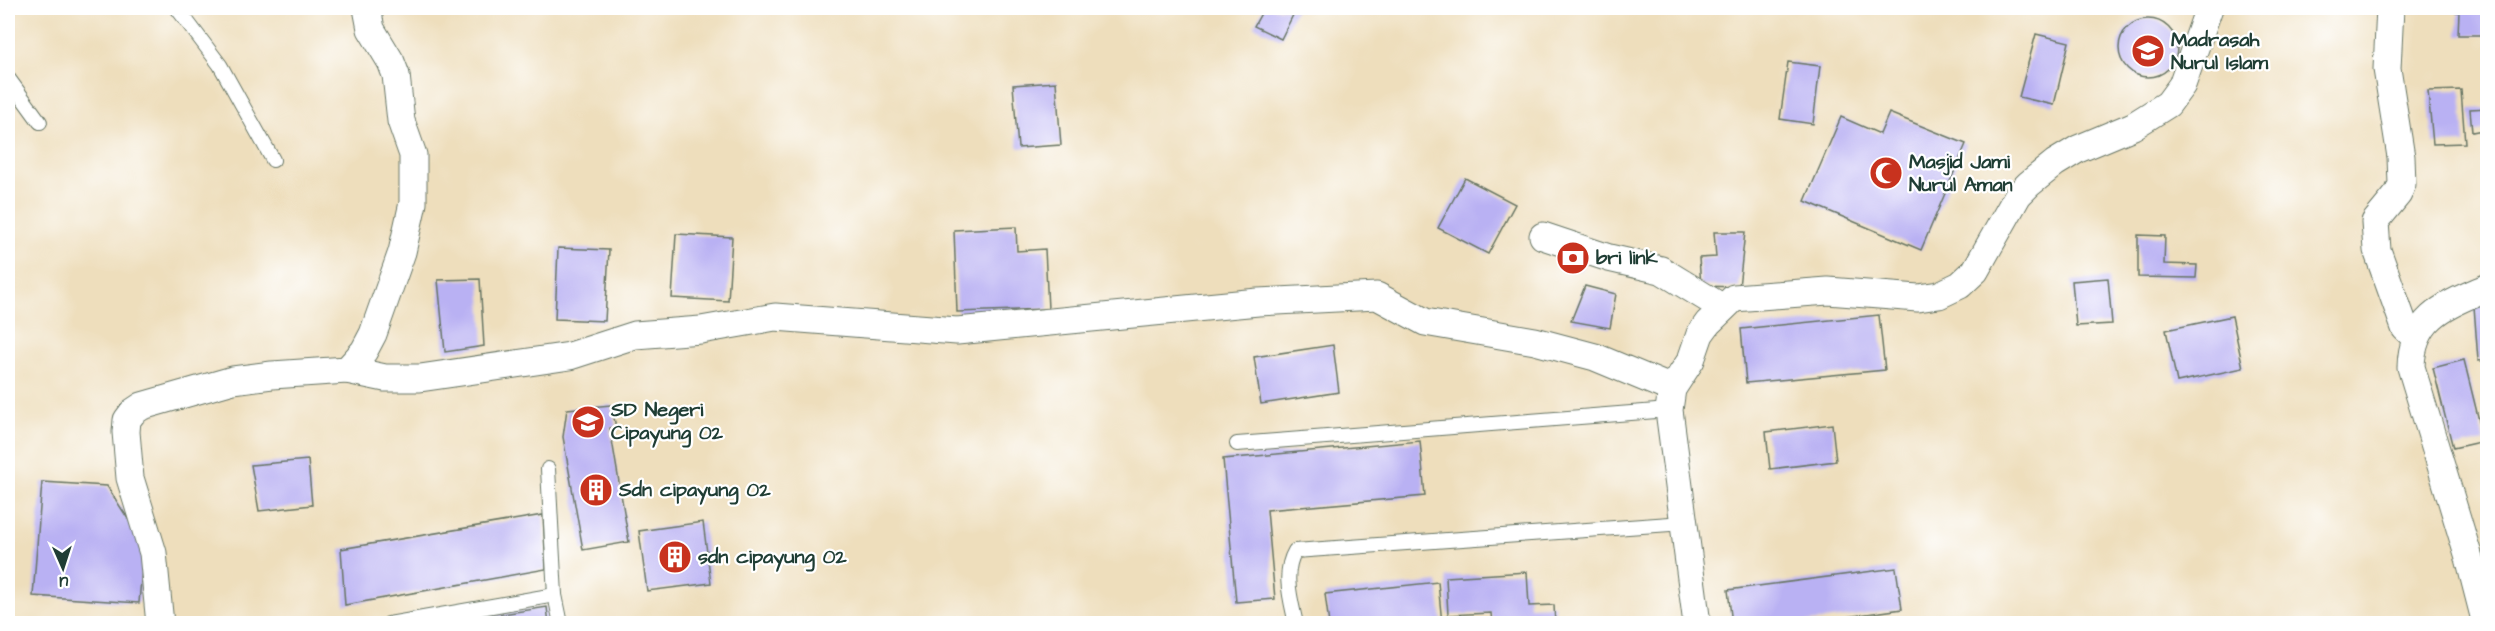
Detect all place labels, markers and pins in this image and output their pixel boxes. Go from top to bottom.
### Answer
place label: Madrasah Nurul Islam [2171,26,2268,77]
school or university icon: Madrasah Nurul Islam [2130,33,2166,69]
place label: Masjid Jami Nurul Aman [1909,148,2013,199]
mosque icon: Masjid Jami Nurul Aman [1868,155,1904,191]
bank icon: bri link [1555,240,1591,276]
place label: bri link [1596,244,1658,272]
place label: SD Negeri Cipayung 02 [610,396,724,448]
school or university icon: SD Negeri Cipayung 02 [570,404,606,440]
building icon: Sdn cipayung 02 [578,472,614,508]
place label: Sdn cipayung 02 [618,476,771,505]
building icon: sdn cipayung 02 [657,539,693,575]
place label: sdn cipayung 02 [698,543,847,572]

